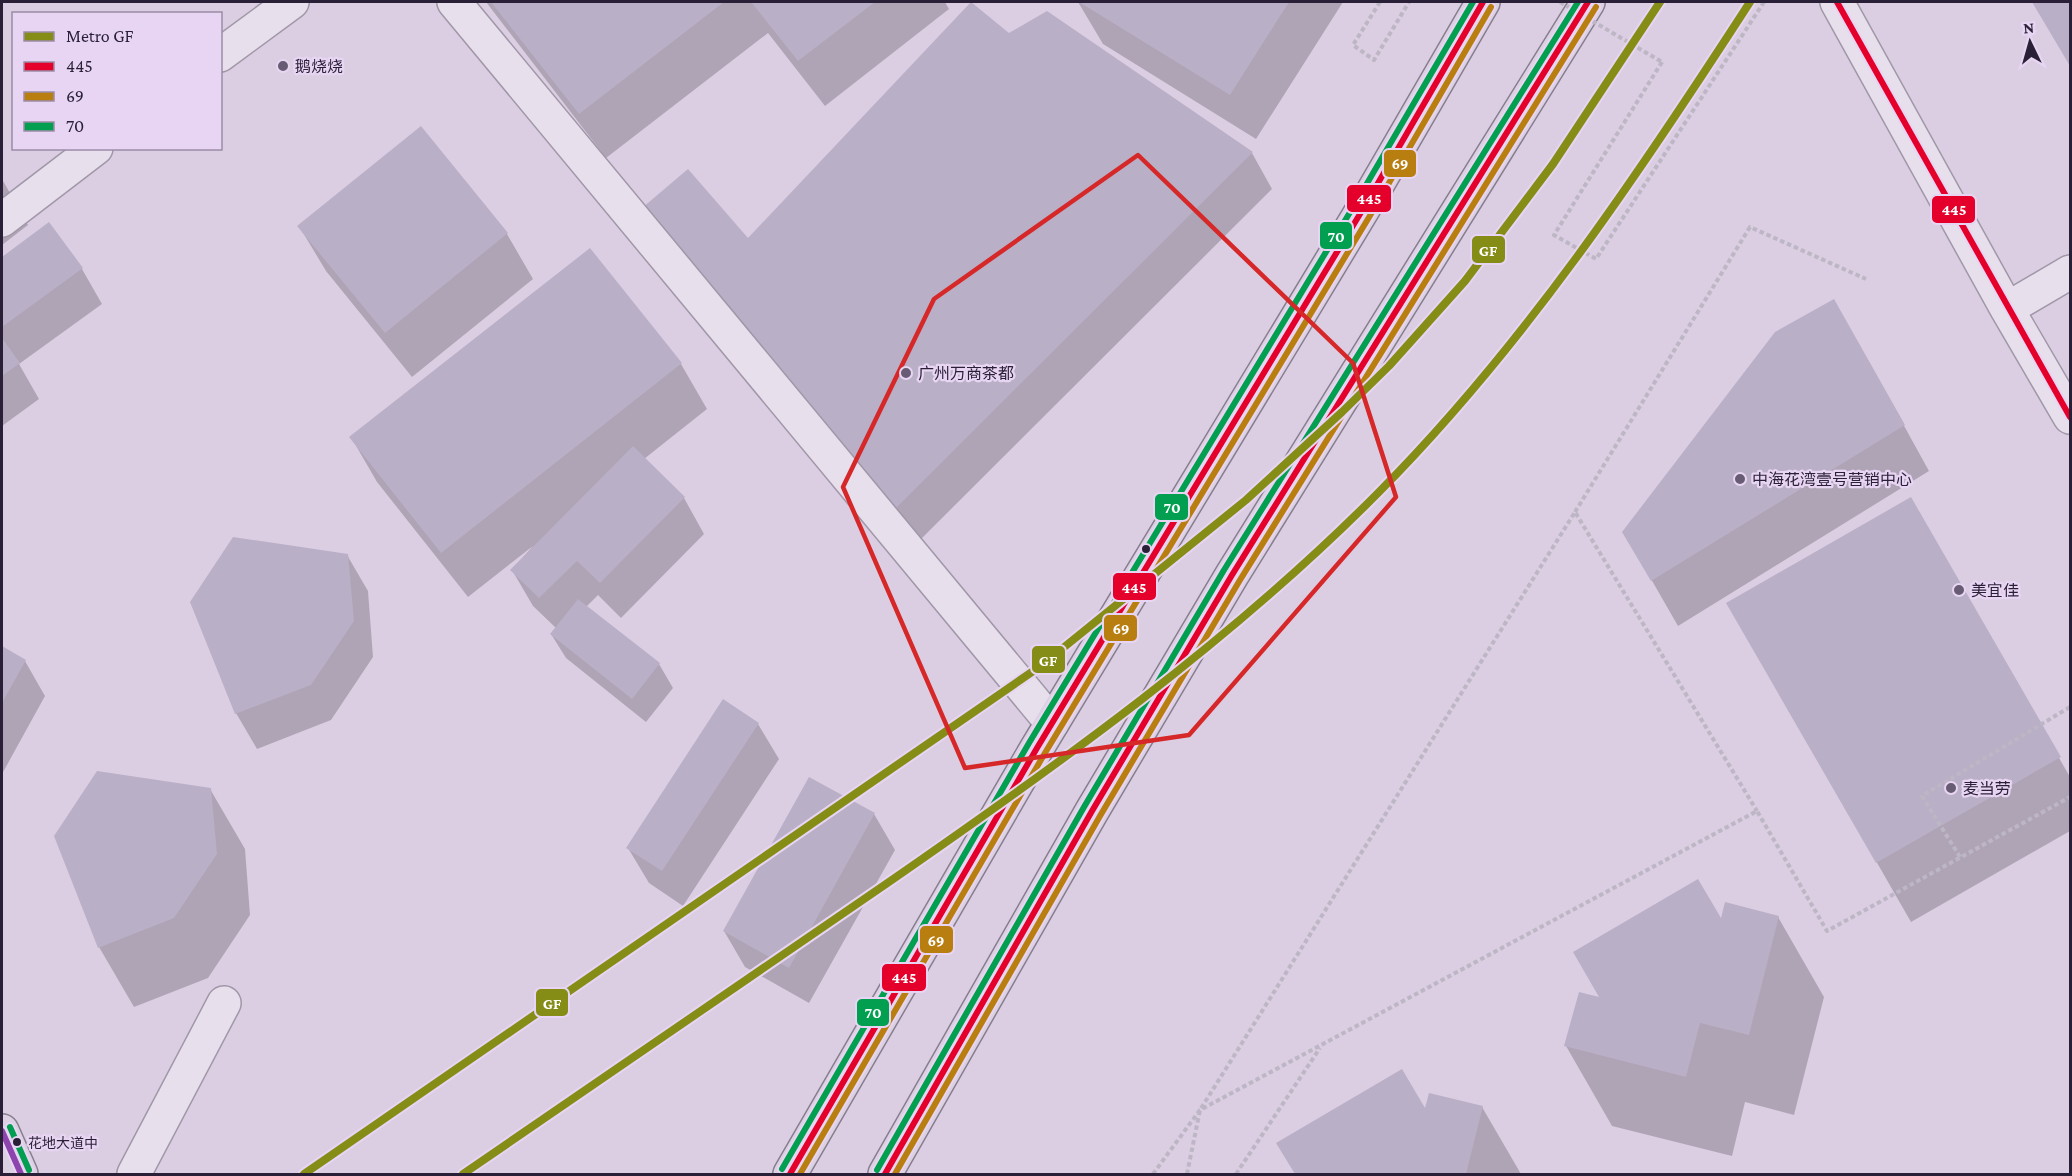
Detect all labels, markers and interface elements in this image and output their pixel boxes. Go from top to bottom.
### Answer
legend [12,12,222,150]
north arrow [2000,12,2060,72]
text: N [2023,19,2035,36]
text: Metro GF [66,26,134,46]
text: 445 [66,56,93,76]
place label: 鹅烧烧 [295,58,343,75]
marker: 鹅烧烧 [276,59,290,73]
text: 69 [66,86,84,106]
text: 70 [66,116,84,136]
line badge: 69 [1383,149,1417,178]
text: 69 [1391,155,1409,172]
line badge: 445 [1346,184,1392,213]
text: 445 [1356,190,1382,207]
line badge: 445 [1931,195,1976,224]
text: 445 [1941,201,1967,218]
line badge: 70 [1319,221,1353,250]
text: 70 [1327,228,1345,245]
line badge: GF [1471,235,1506,264]
text: GF [1479,242,1498,259]
place label: 广州万商茶都 [918,365,1014,382]
marker: 广州万商茶都 [899,366,913,380]
place label: 中海花湾壹号营销中心 [1752,471,1912,488]
marker: 中海花湾壹号营销中心 [1733,472,1747,486]
line badge: 70 [1154,493,1189,521]
text: 70 [1163,499,1181,516]
unlabelled marker [1140,543,1152,555]
line badge: 445 [1112,572,1157,601]
text: 445 [1121,579,1147,596]
place label: 美宜佳 [1971,582,2019,599]
marker: 美宜佳 [1952,583,1966,597]
line badge: 69 [1103,614,1138,642]
text: 69 [1112,620,1130,637]
line badge: GF [1031,645,1066,674]
text: GF [1039,652,1058,669]
place label: 麦当劳 [1963,780,2011,797]
marker: 麦当劳 [1944,781,1958,795]
line badge: 69 [919,925,954,954]
text: 69 [927,932,945,949]
line badge: 445 [881,963,927,992]
text: 445 [891,969,917,986]
line badge: GF [535,988,569,1017]
text: GF [543,995,562,1012]
line badge: 70 [856,998,890,1027]
text: 70 [864,1004,882,1021]
place label: 花地大道中 [28,1135,98,1151]
marker: 花地大道中 [11,1136,23,1148]

